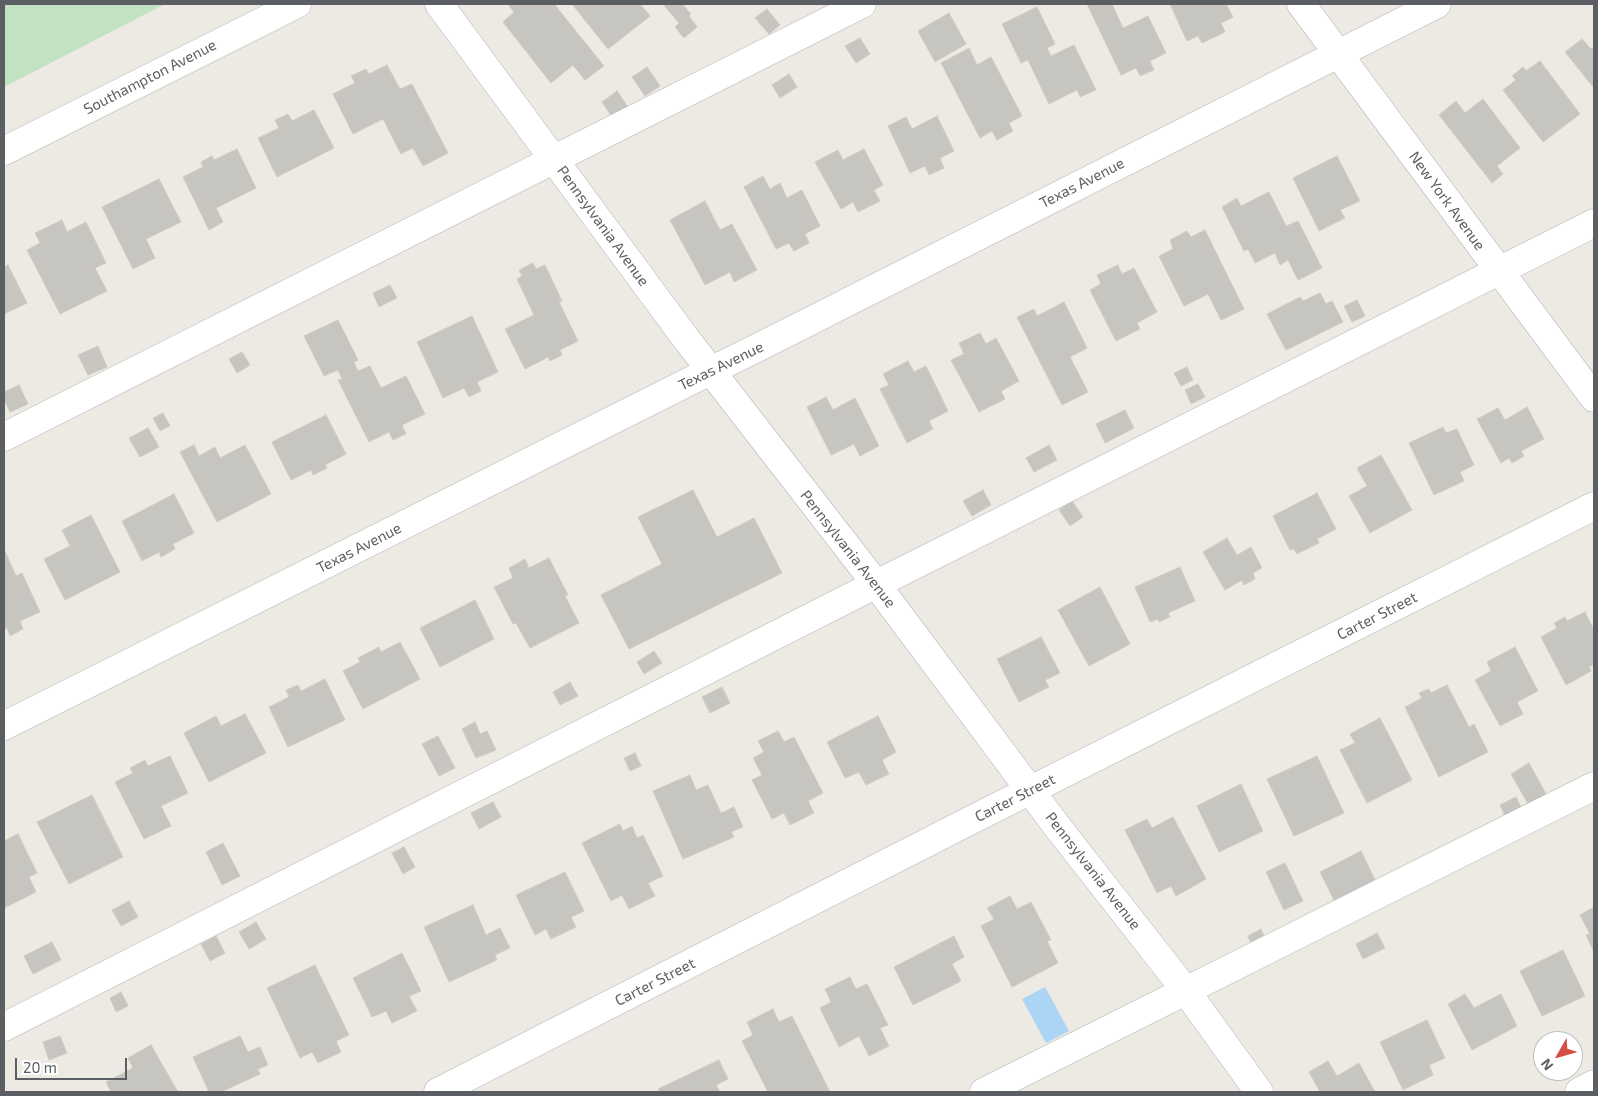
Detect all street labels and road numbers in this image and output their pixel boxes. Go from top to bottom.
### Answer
street label: Southampton Avenue [81,36,219,118]
street label: New York Avenue [1405,148,1489,254]
street label: Texas Avenue [1037,154,1127,212]
street label: Pennsylvania Avenue [553,162,653,290]
street label: Texas Avenue [675,338,767,394]
street label: Pennsylvania Avenue [796,487,900,611]
street label: Texas Avenue [314,519,404,577]
street label: Carter Street [1334,588,1420,644]
street label: Carter Street [972,770,1058,826]
street label: Pennsylvania Avenue [1041,809,1145,933]
street label: Carter Street [612,954,698,1010]

